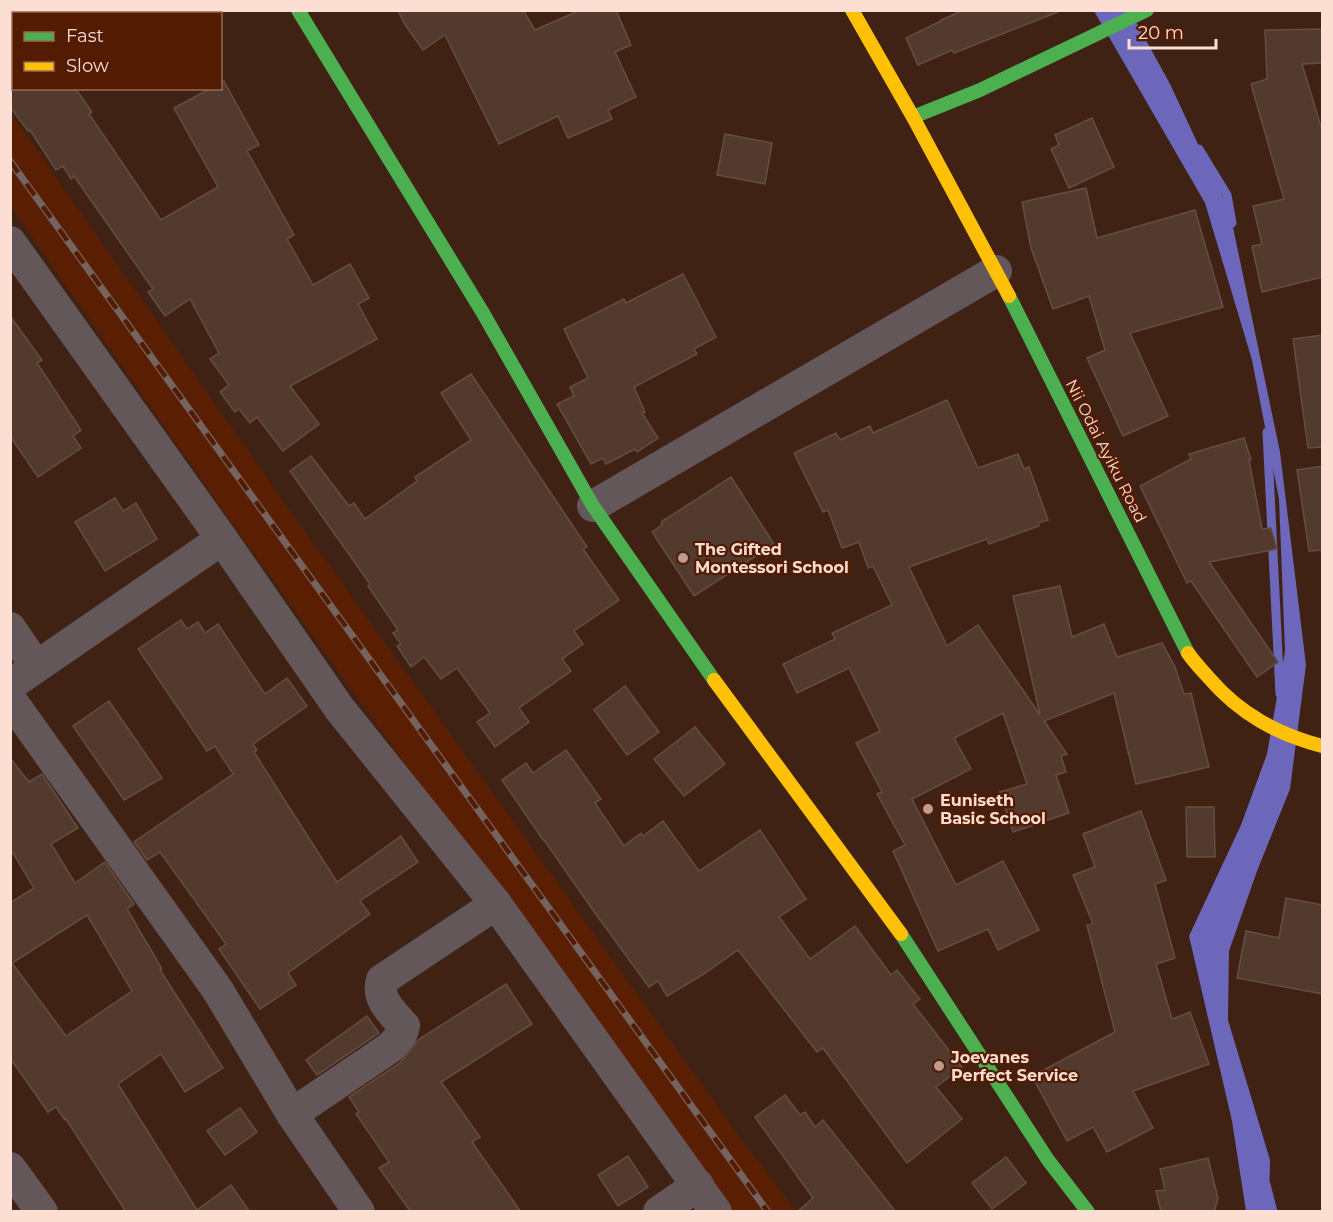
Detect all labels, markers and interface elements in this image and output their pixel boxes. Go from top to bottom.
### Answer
legend [12,12,222,90]
scale bar [1129,12,1216,50]
text: 20 m [1138,22,1184,44]
text: Fast [66,25,104,47]
text: Slow [66,55,109,77]
street label: Nii Odai Ayiku Road [1062,376,1150,526]
place label: The Gifted Montessori School [695,540,849,577]
marker: The Gifted Montessori School [676,551,690,565]
place label: Euniseth Basic School [940,791,1046,828]
marker: Euniseth Basic School [921,802,935,816]
place label: Joevanes Perfect Service [950,1048,1078,1085]
marker: Joevanes Perfect Service [932,1059,946,1073]

